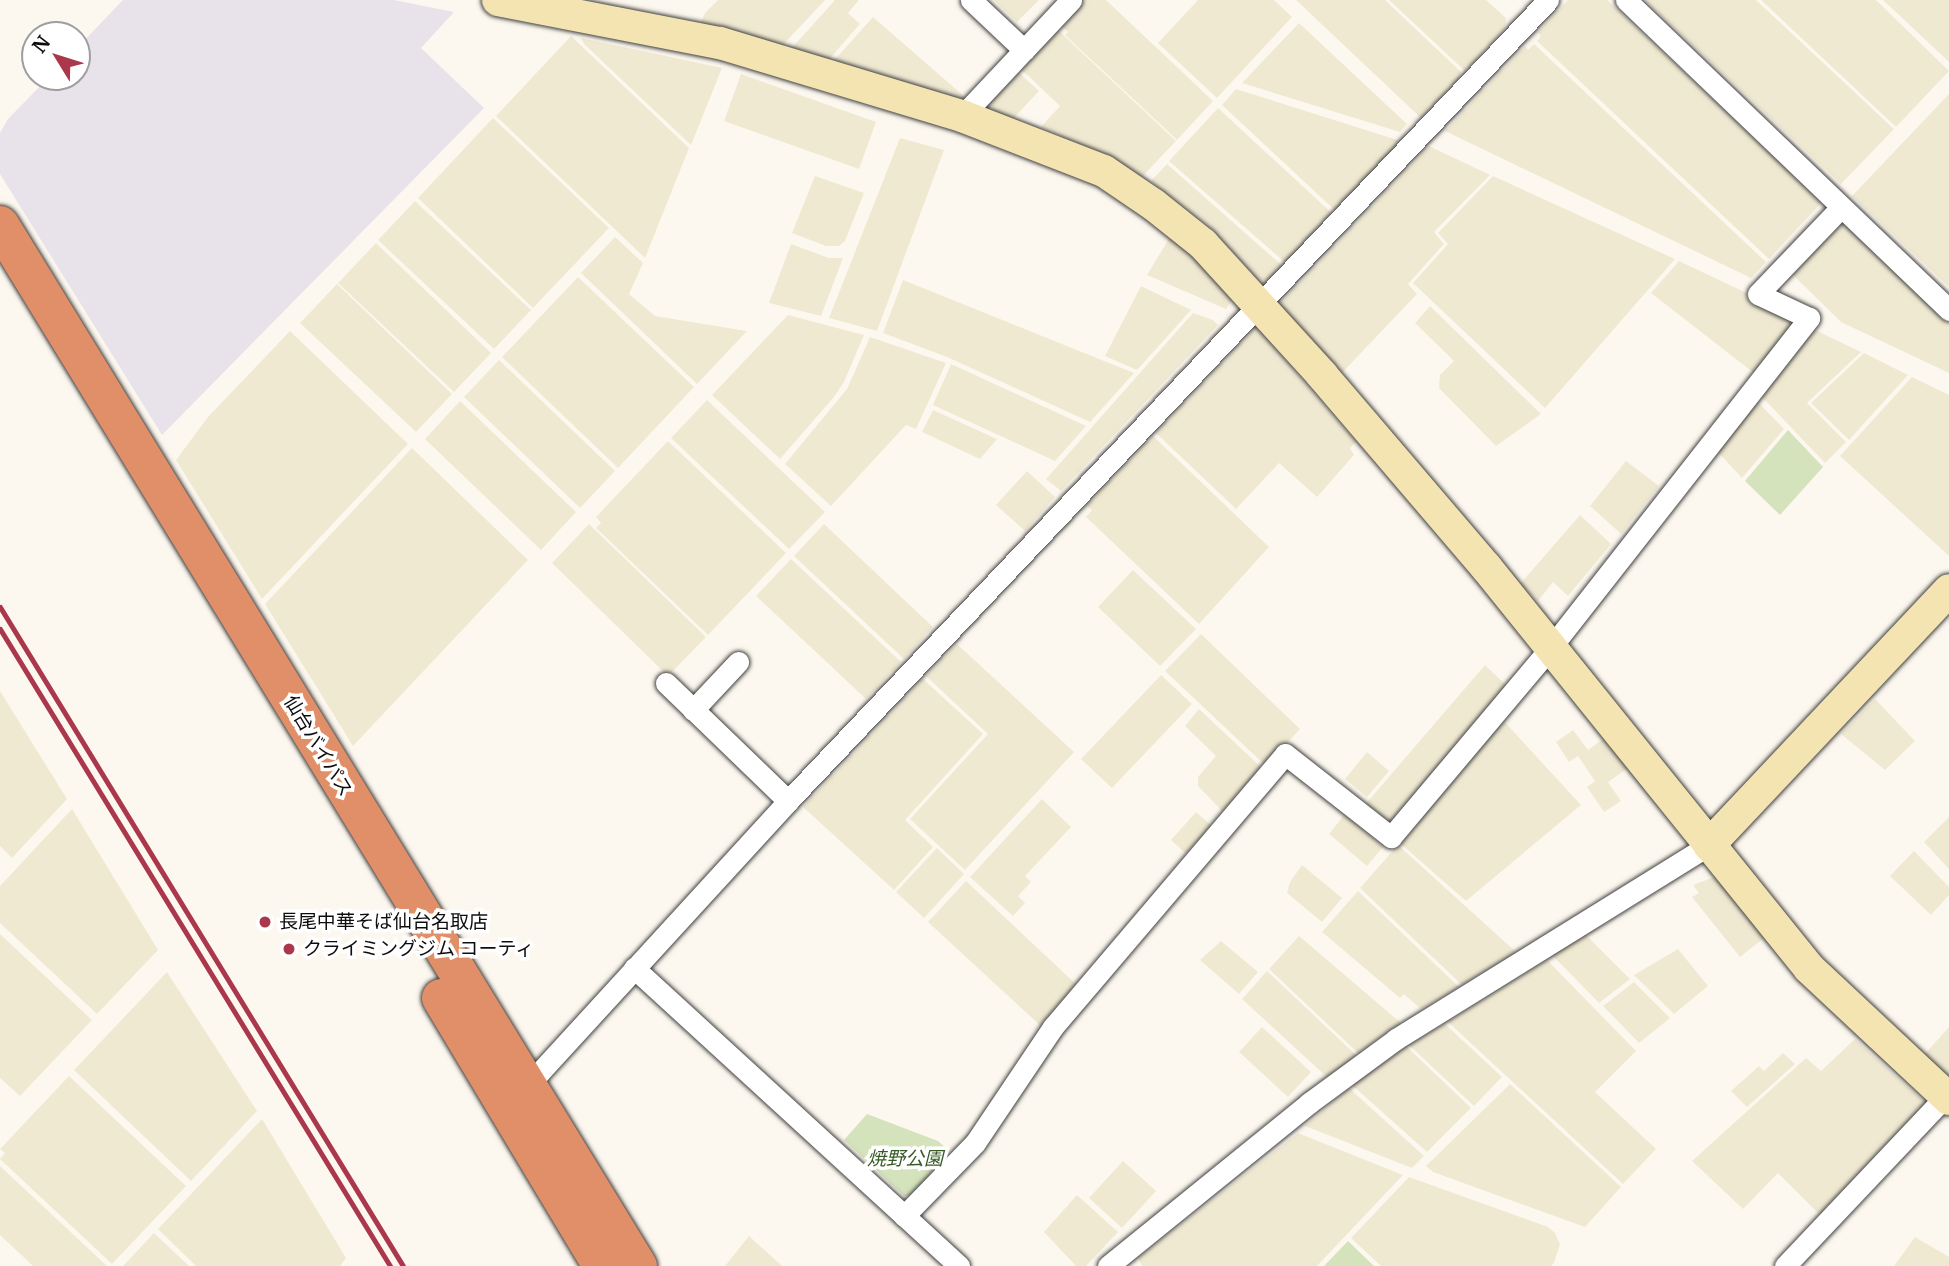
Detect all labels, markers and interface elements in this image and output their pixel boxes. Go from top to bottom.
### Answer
north arrow [21,21,91,91]
text: N [27,31,55,58]
street label: 仙台バイパス [279,691,357,801]
place label: 長尾中華そば仙台名取店 [279,911,488,933]
marker: 長尾中華そば仙台名取店 [257,914,273,930]
place label: クライミングジム コーティ [303,938,536,960]
marker: クライミングジム コーティ [281,941,297,957]
park label: 焼野公園 [867,1148,943,1170]

